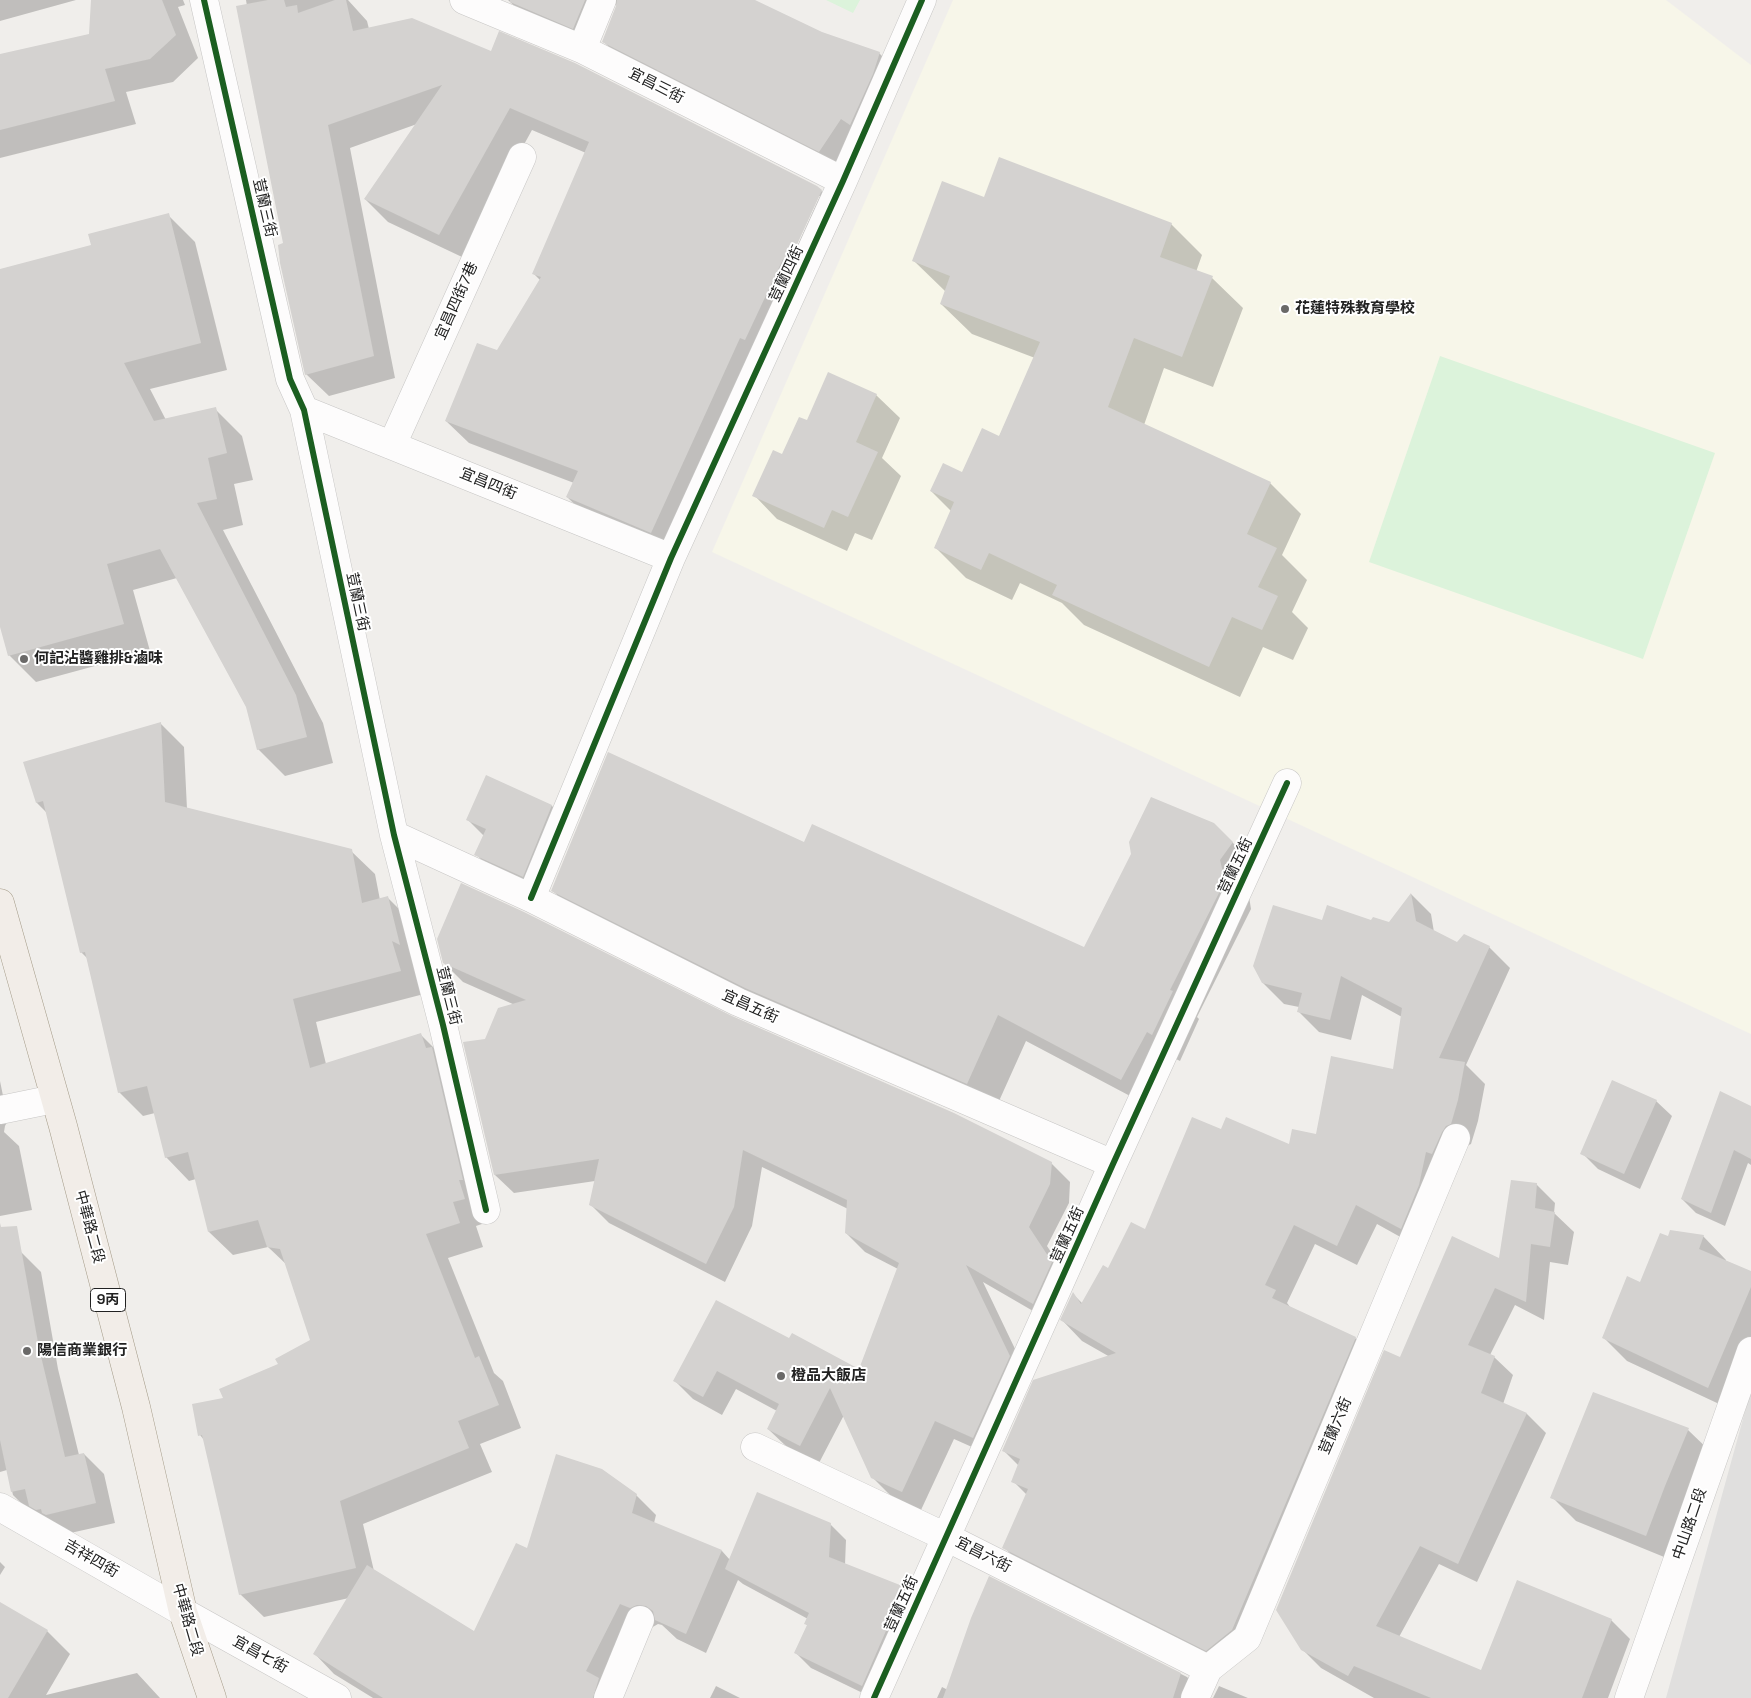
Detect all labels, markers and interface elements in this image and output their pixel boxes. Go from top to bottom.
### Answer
street label: 宜昌三街 [625,64,687,108]
street label: 荳蘭三街 [248,177,280,239]
street label: 荳蘭四街 [766,243,808,305]
street label: 宜昌四街7巷 [432,259,482,343]
place label: 花蓮特殊教育學校 [1295,300,1415,318]
marker: 花蓮特殊教育學校 [1279,303,1291,315]
street label: 宜昌四街 [457,464,519,504]
street label: 荳蘭三街 [342,571,372,633]
place label: 何記沾醬雞排&滷味 [34,650,163,668]
marker: 何記沾醬雞排&滷味 [18,653,30,665]
street label: 荳蘭五街 [1215,835,1257,897]
street label: 荳蘭三街 [432,965,464,1027]
street label: 宜昌五街 [719,987,781,1027]
street label: 中華路二段 [71,1188,107,1266]
street label: 荳蘭五街 [1048,1204,1088,1266]
road number: 9丙 [90,1288,126,1312]
place label: 陽信商業銀行 [37,1342,127,1360]
marker: 陽信商業銀行 [21,1345,33,1357]
place label: 橙品大飯店 [791,1367,866,1385]
marker: 橙品大飯店 [775,1370,787,1382]
street label: 荳蘭六街 [1316,1395,1356,1457]
street label: 中山路二段 [1669,1486,1711,1562]
street label: 宜昌六街 [952,1533,1014,1577]
street label: 吉祥四街 [61,1536,121,1582]
street label: 荳蘭五街 [882,1573,922,1635]
street label: 中華路二段 [168,1581,206,1659]
street label: 宜昌七街 [229,1633,291,1677]

